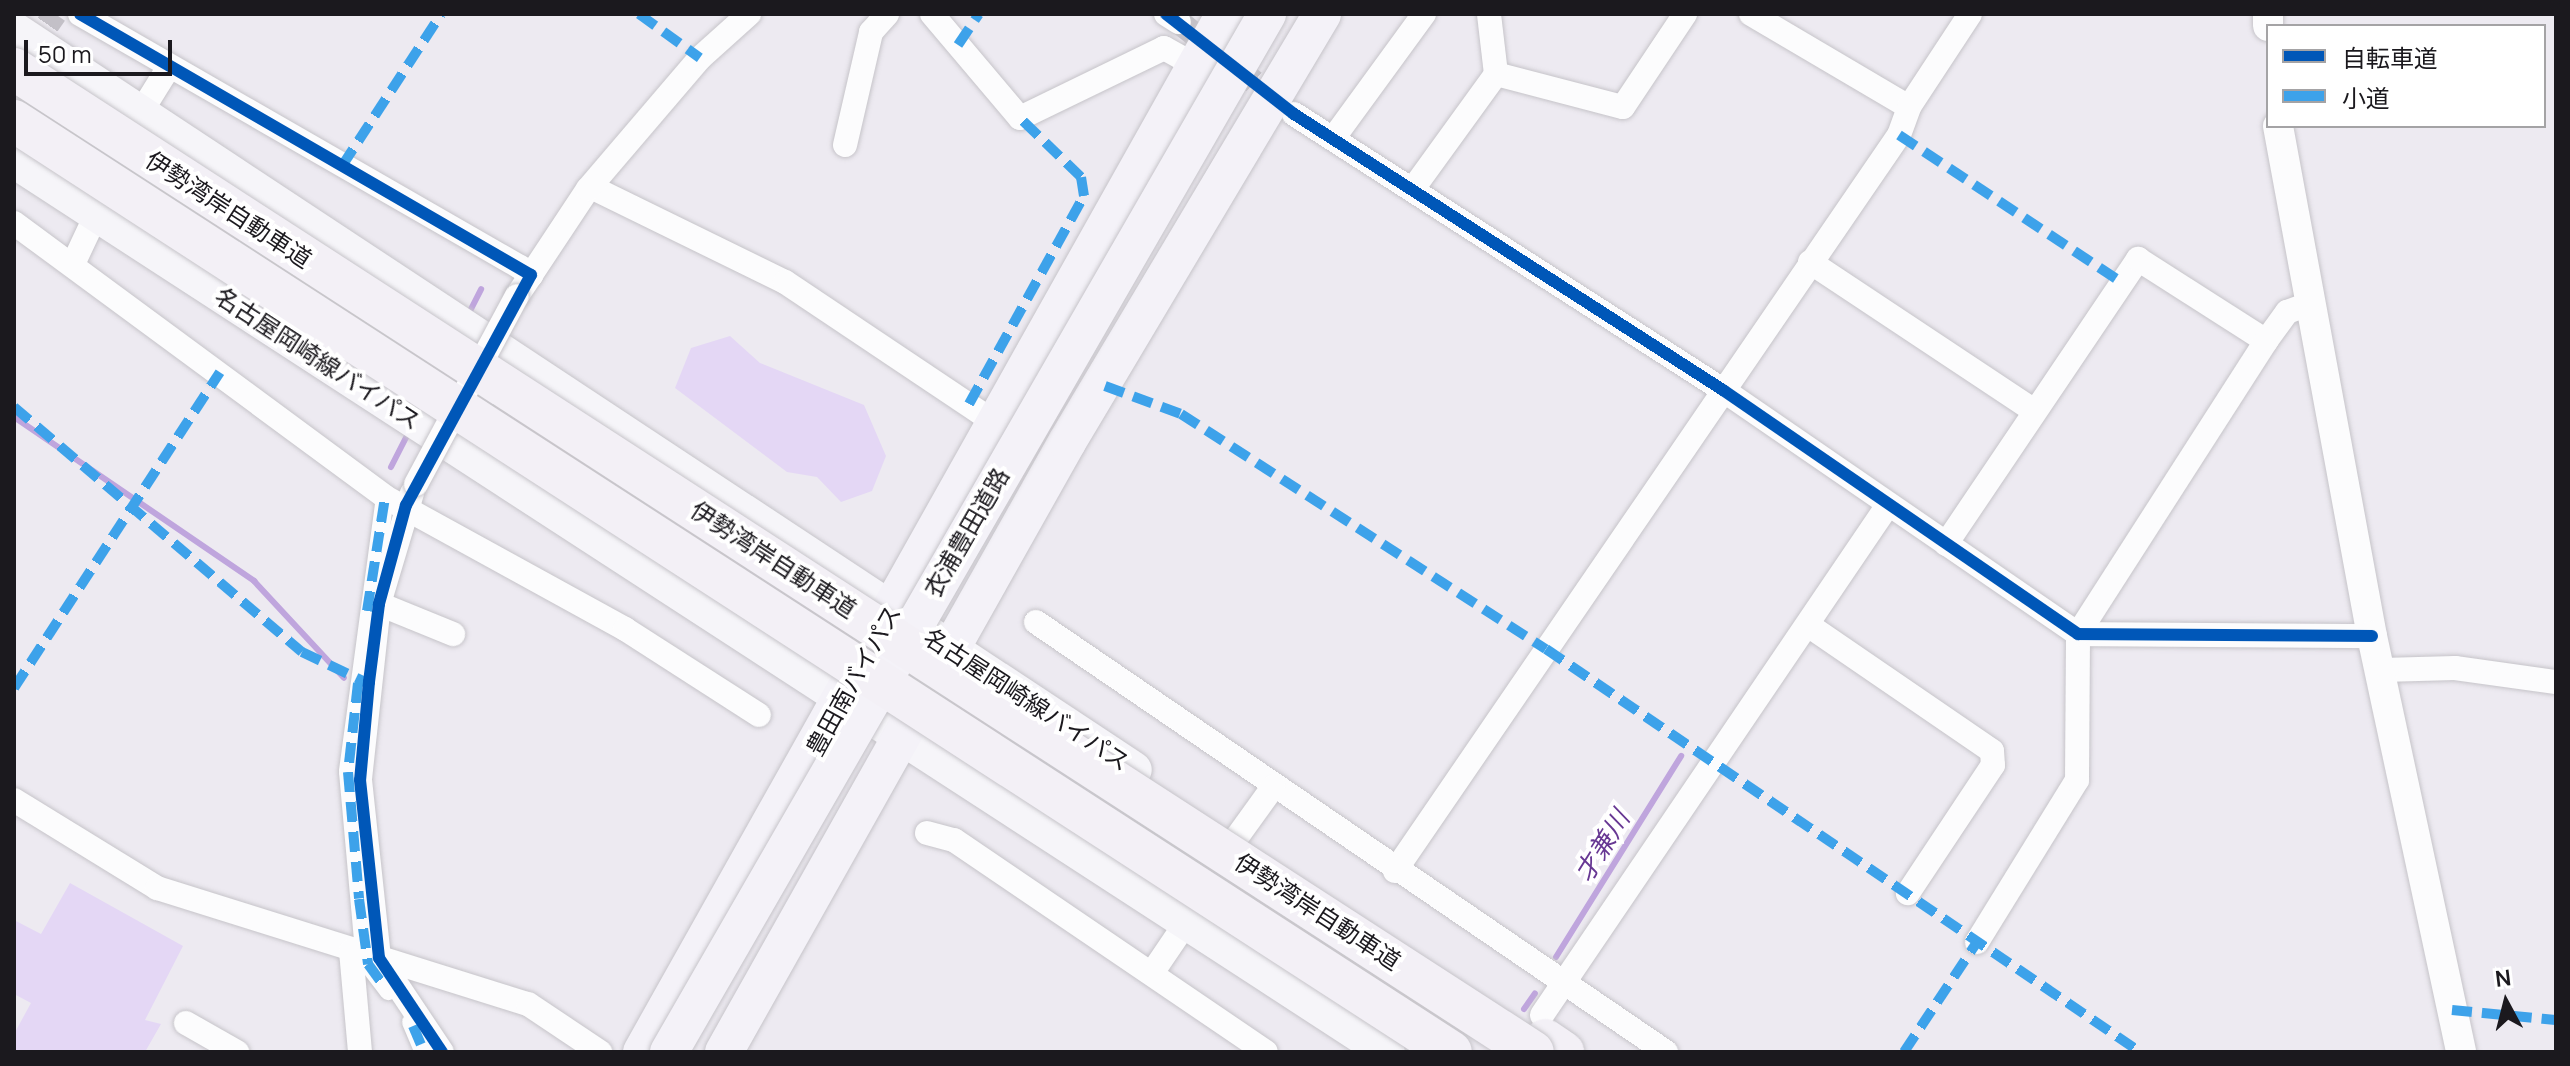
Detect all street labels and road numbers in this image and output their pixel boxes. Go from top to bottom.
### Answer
street label: 伊勢湾岸自動車道 [141,145,317,273]
street label: 名古屋岡崎線バイパス [210,281,426,435]
street label: 衣浦豊田道路 [918,462,1014,602]
street label: 伊勢湾岸自動車道 [686,495,862,623]
street label: 豊田南バイパス [800,600,906,760]
street label: 名古屋岡崎線バイパス [919,622,1135,776]
street label: 伊勢湾岸自動車道 [1230,847,1406,975]

